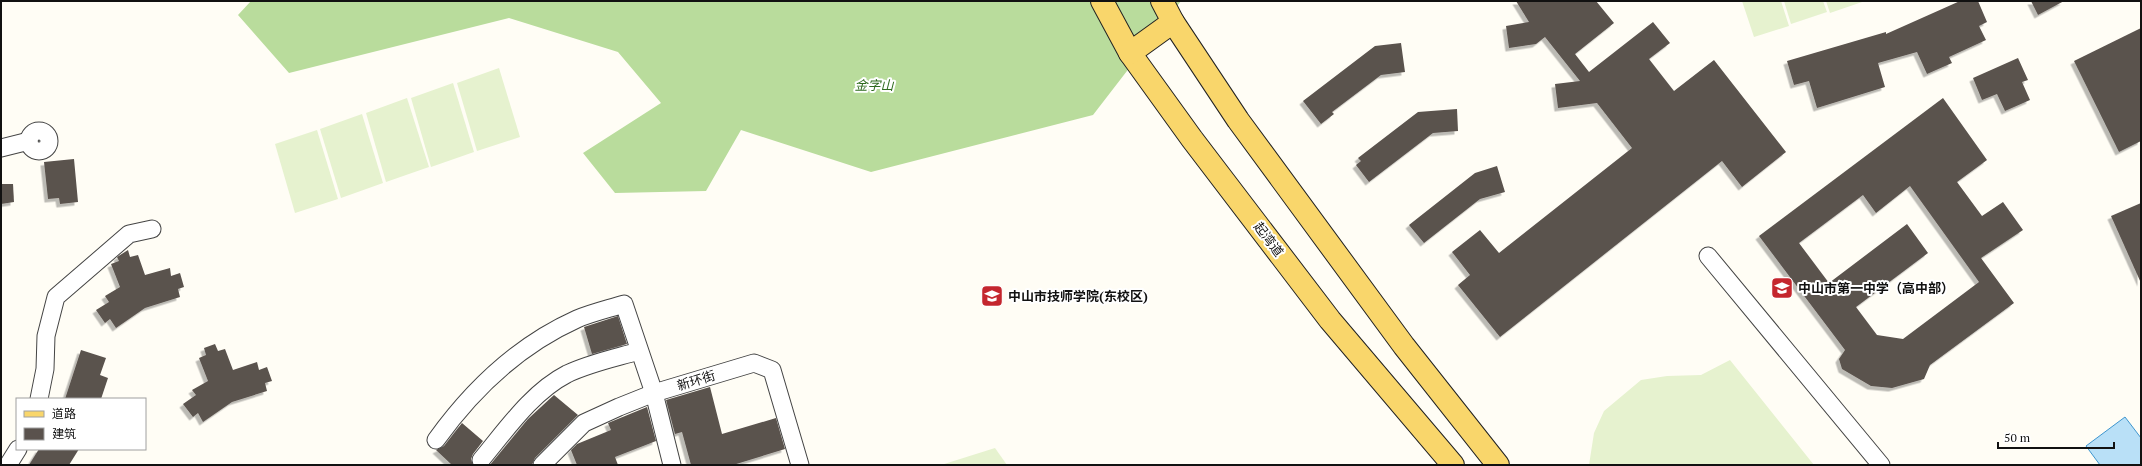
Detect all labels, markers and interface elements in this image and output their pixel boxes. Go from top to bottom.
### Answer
park label: 金字山 [854,76,894,94]
street label: 起湾道 [1250,218,1288,260]
school or university icon: 中山市第一中学（高中部） [1769,275,1795,301]
place label: 中山市第一中学（高中部） [1798,279,1954,297]
school or university icon: 中山市技师学院(东校区) [979,283,1005,309]
place label: 中山市技师学院(东校区) [1008,287,1148,305]
street label: 新环街 [675,366,717,394]
legend [16,398,146,450]
text: 道路 [52,406,76,421]
scale bar [1998,424,2114,450]
text: 建筑 [52,426,76,441]
text: 50 m [2004,430,2031,445]

